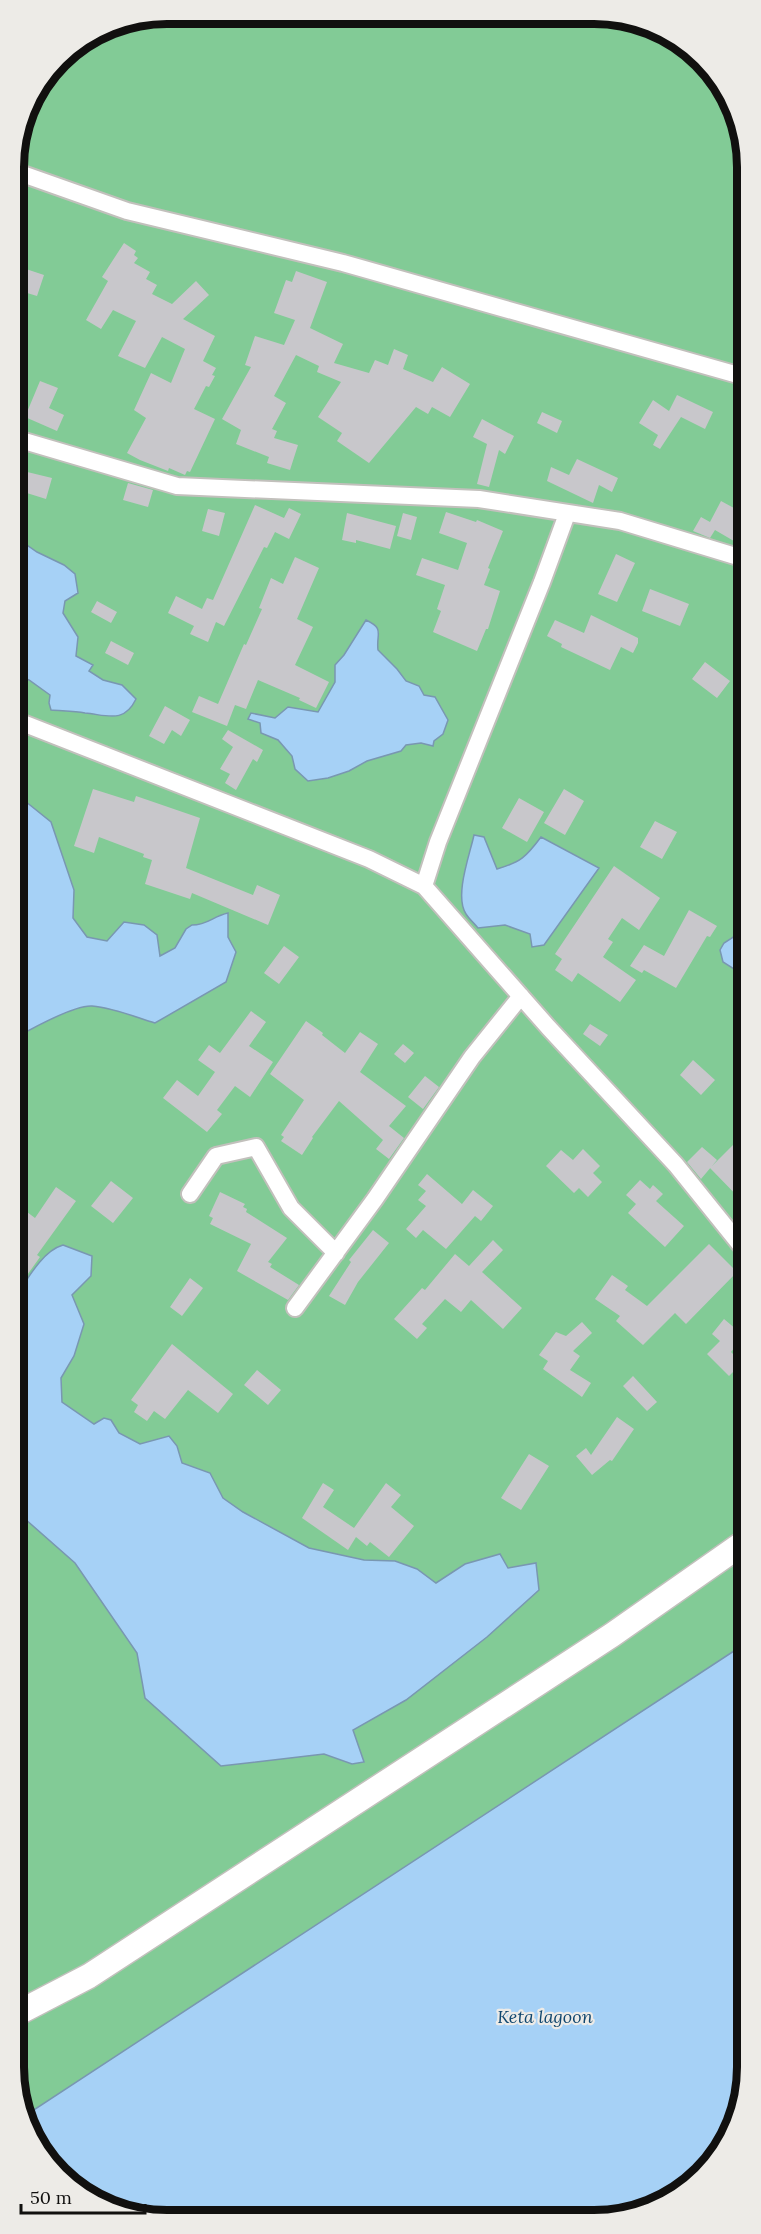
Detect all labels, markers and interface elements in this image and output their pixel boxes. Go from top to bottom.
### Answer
water label: Keta lagoon [497,2005,593,2028]
scale bar [21,2177,146,2215]
text: 50 m [30,2186,72,2209]

